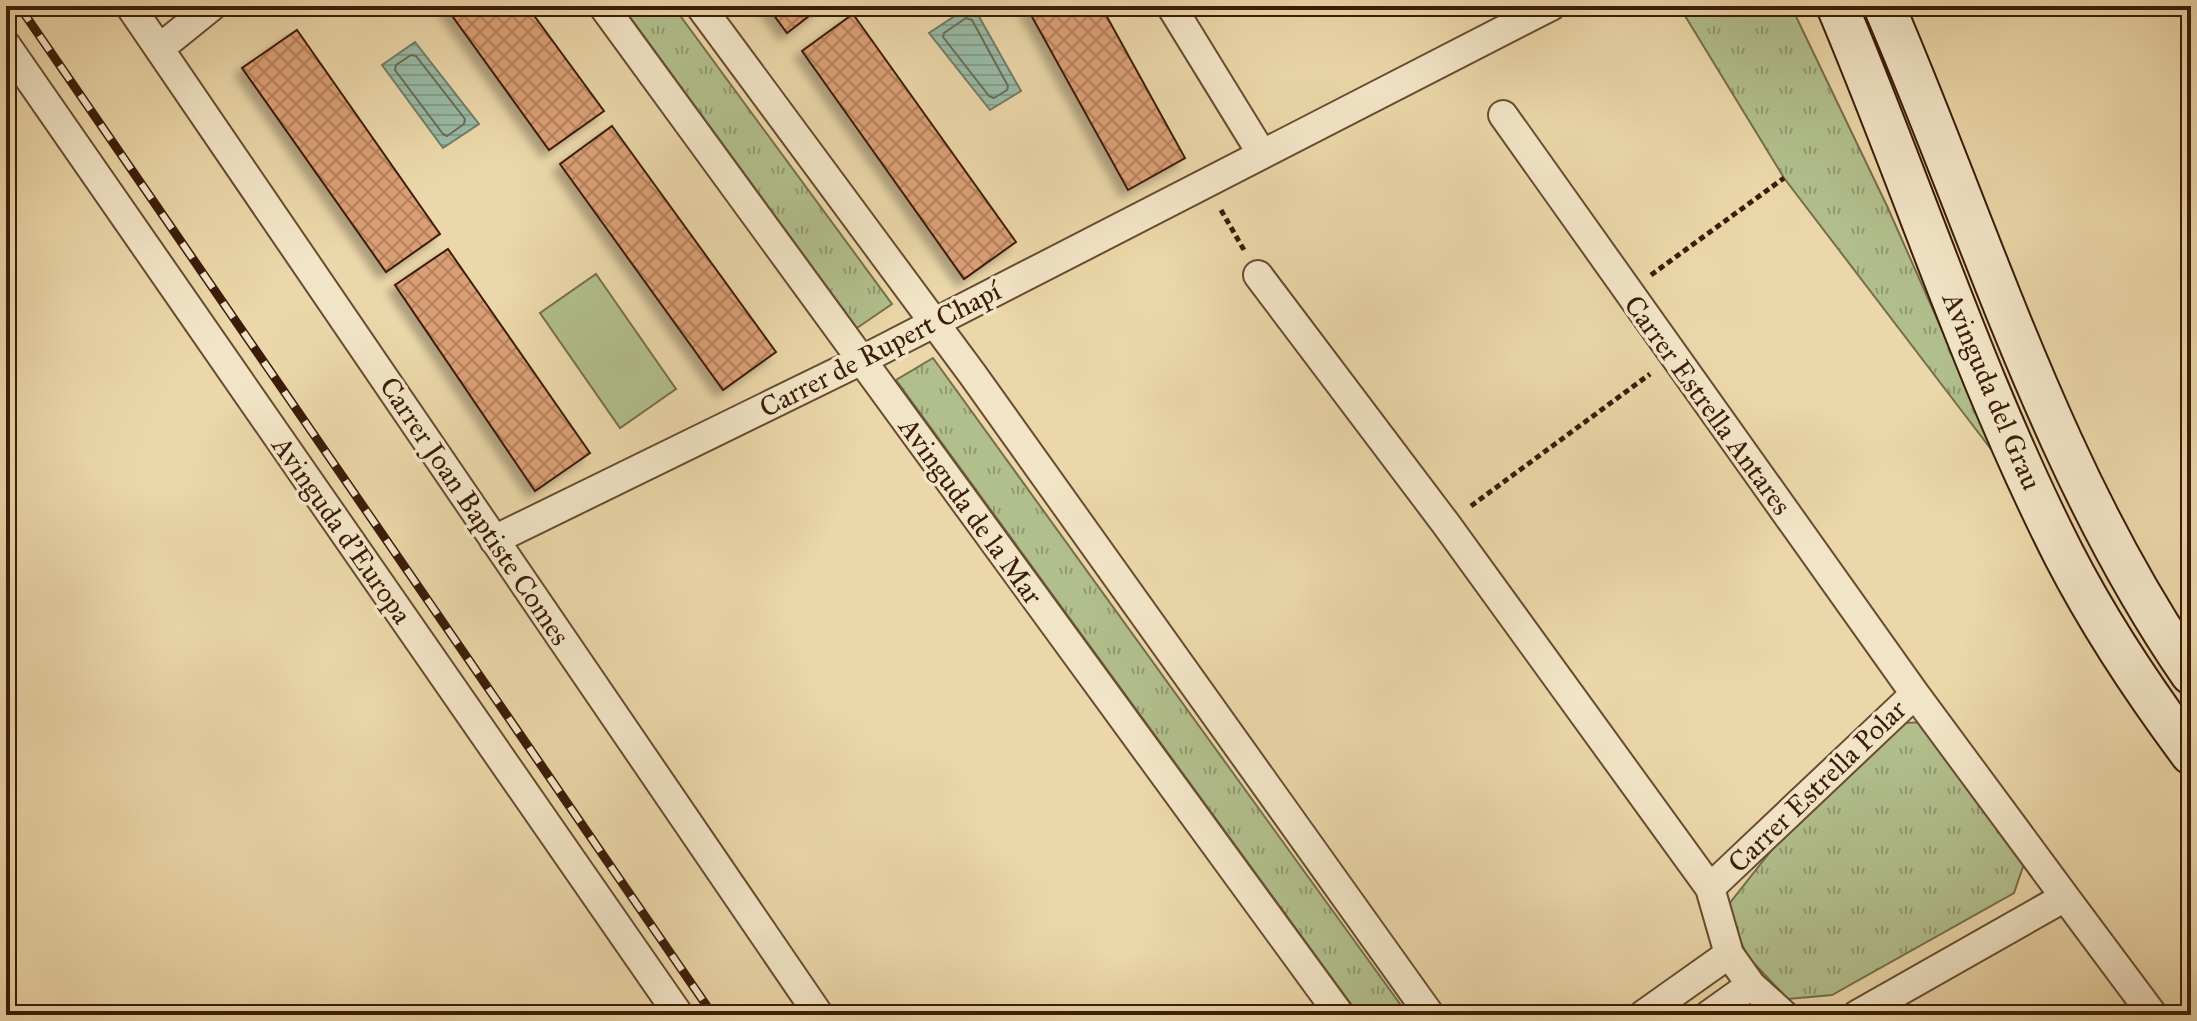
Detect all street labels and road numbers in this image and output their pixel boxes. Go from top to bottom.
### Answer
street label: Carrer de Rupert Chapí [753,272,1008,425]
street label: Avinguda del Grau [1934,286,2049,495]
street label: Carrer Estrella Antares [1617,288,1799,522]
street label: Carrer Joan Baptiste Comes [372,370,578,652]
street label: Avinguda de la Mar [891,410,1051,612]
street label: Avinguda d'Europa [264,429,420,631]
street label: Carrer Estrella Polar [1720,692,1914,880]

